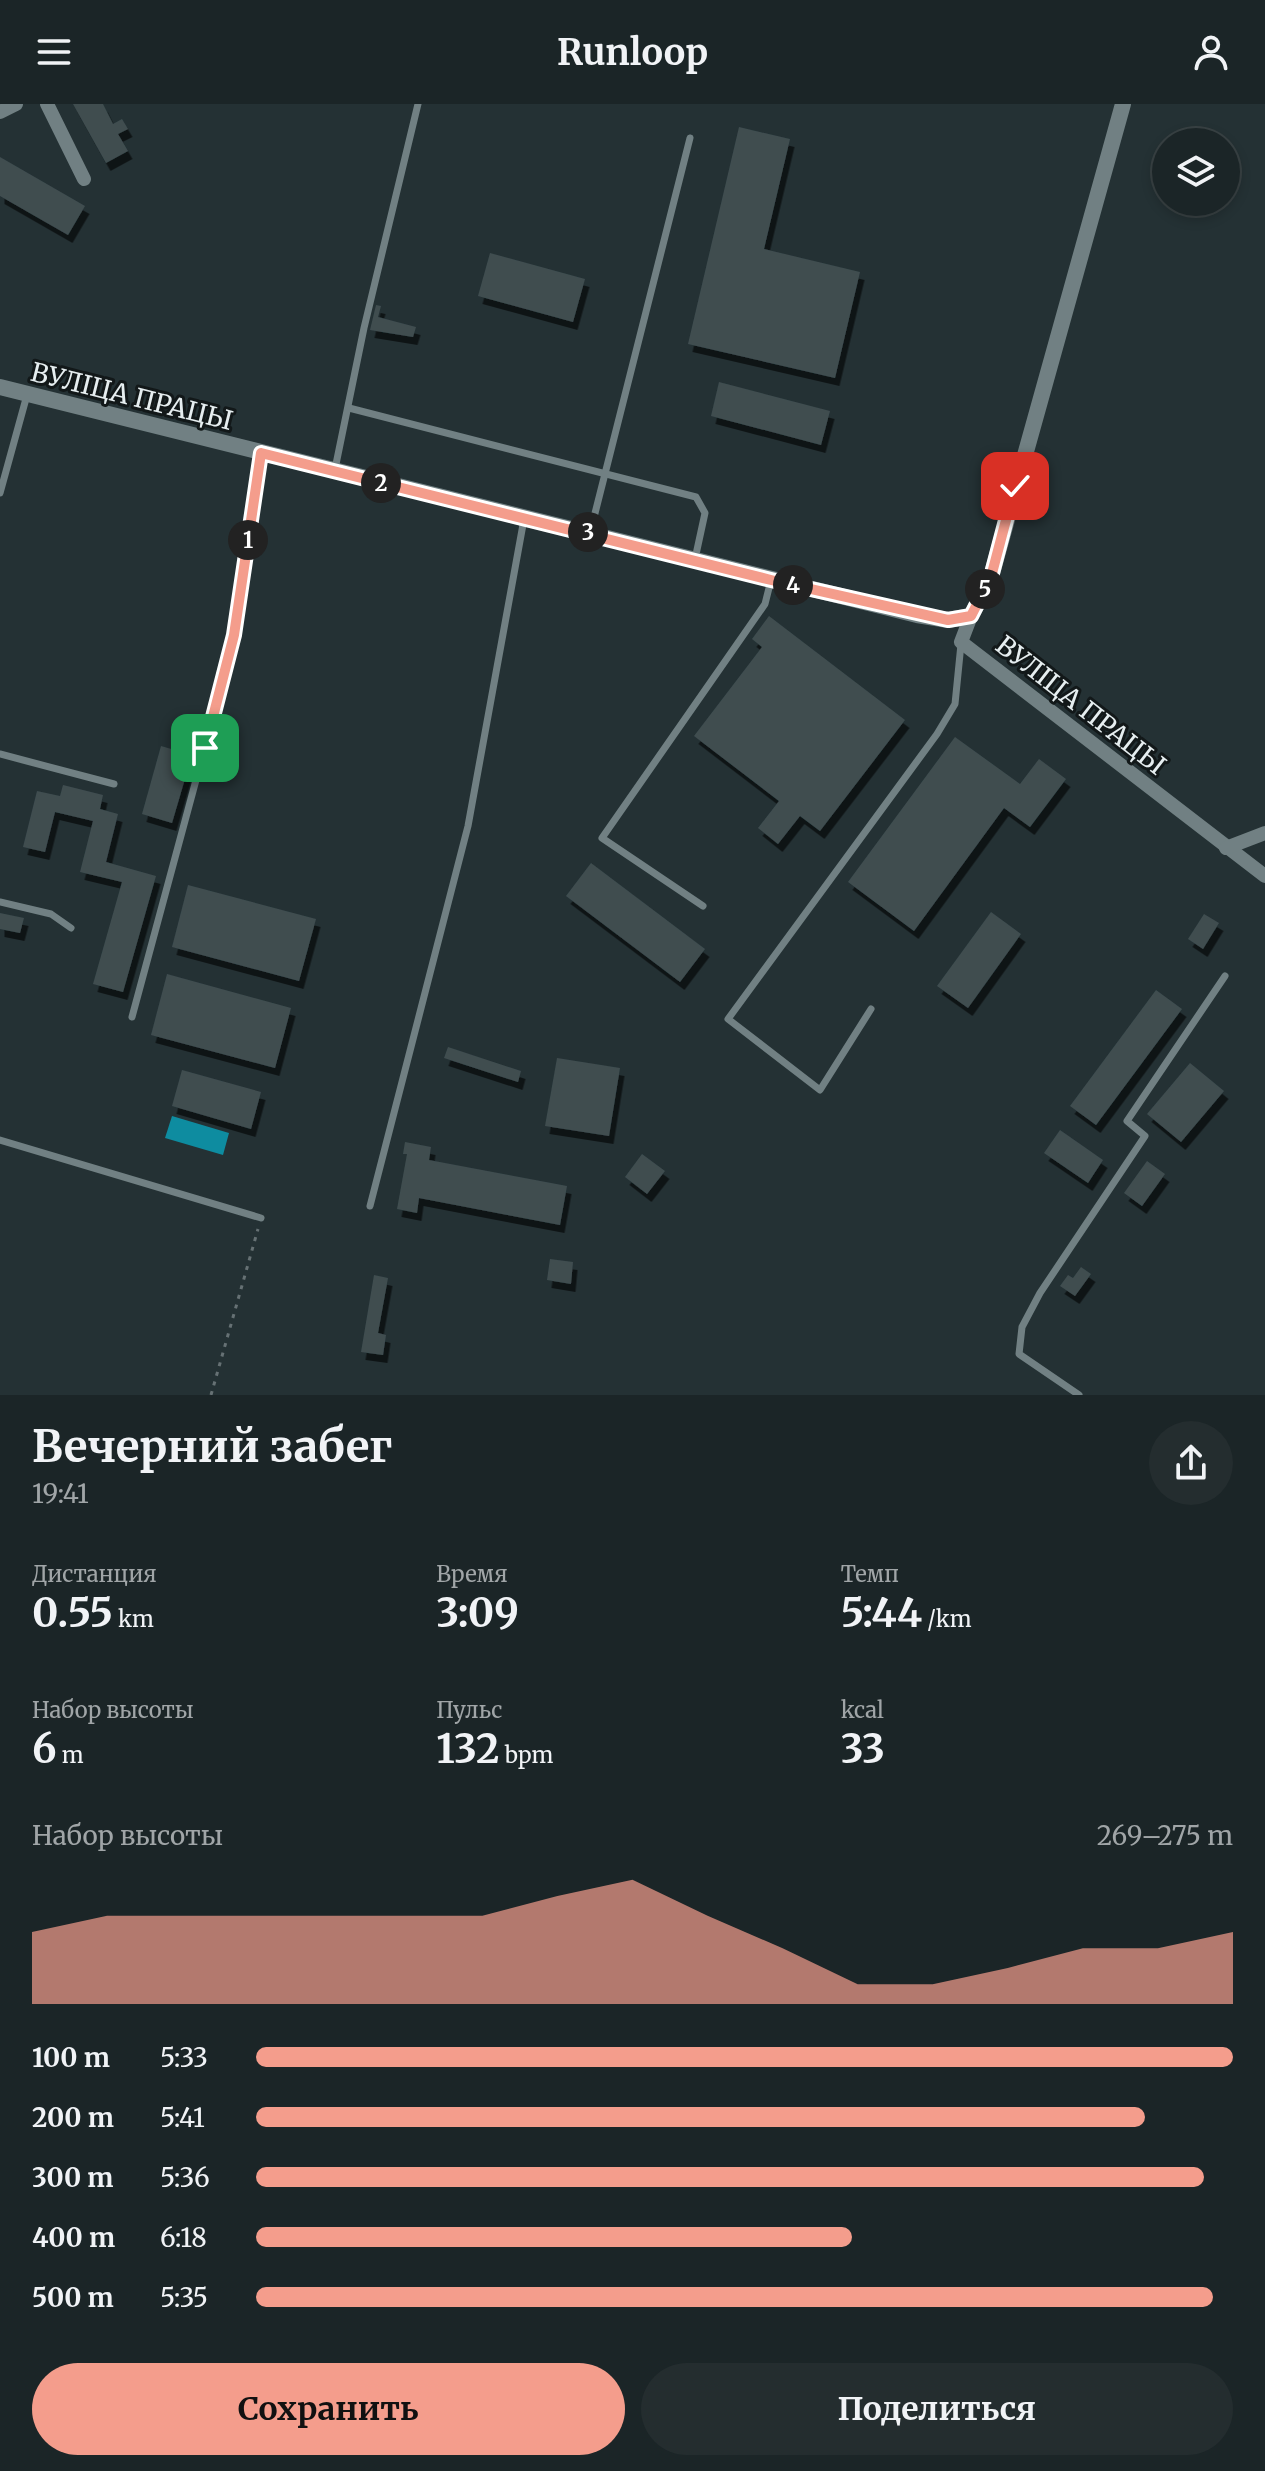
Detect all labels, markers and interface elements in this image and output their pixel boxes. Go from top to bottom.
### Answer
icon: menu [32,30,76,74]
text: Runloop [557,30,708,75]
icon: person [1189,30,1233,74]
map controls [1152,128,1240,216]
button: layers [1152,128,1240,216]
street label: ВУЛІЦА ПРАЦЫ [28,355,236,437]
pin [981,452,1049,520]
pin: 2 [361,463,401,503]
icon: check [993,464,1037,508]
text: 2 [375,469,387,497]
pin: 3 [568,512,608,552]
text: 3 [582,518,594,546]
pin: 1 [228,520,268,560]
text: 1 [243,526,253,554]
pin: 4 [773,565,813,605]
pin: 5 [965,569,1005,609]
text: 4 [786,571,800,599]
text: 5 [979,575,991,603]
street label: ВУЛІЦА ПРАЦЫ [989,628,1173,782]
pin [171,714,239,782]
icon: arrive [183,726,227,770]
text: Вечерний забег [32,1419,392,1474]
button: share [1149,1421,1233,1505]
text: 19:41 [32,1477,89,1510]
text: Дистанция [32,1560,157,1588]
text: Время [436,1560,508,1588]
text: Темп [841,1560,899,1588]
text: 0.55 [32,1588,113,1638]
text: 3:09 [436,1588,519,1638]
text: 5:44 [841,1588,922,1638]
text: km [113,1605,154,1633]
text: /km [922,1605,972,1633]
text: Набор высоты [32,1696,194,1724]
text: Пульс [436,1696,502,1724]
text: kcal [841,1696,884,1724]
text: 6 [32,1724,57,1774]
text: 132 [436,1724,499,1774]
text: 33 [841,1724,885,1774]
text: m [57,1741,84,1769]
text: bpm [499,1741,553,1769]
text: Набор высоты [32,1819,223,1852]
text: 269–275 m [1097,1819,1233,1852]
text: 100 m [32,2041,110,2074]
text: 5:33 [160,2041,208,2074]
text: 200 m [32,2101,114,2134]
text: 5:41 [160,2101,205,2134]
text: 300 m [32,2161,113,2194]
text: 5:36 [160,2161,210,2194]
text: 400 m [32,2221,115,2254]
text: 6:18 [160,2221,207,2254]
text: 500 m [32,2281,114,2314]
text: 5:35 [160,2281,208,2314]
button: Сохранить [32,2363,625,2455]
button: Поделиться [641,2363,1233,2455]

